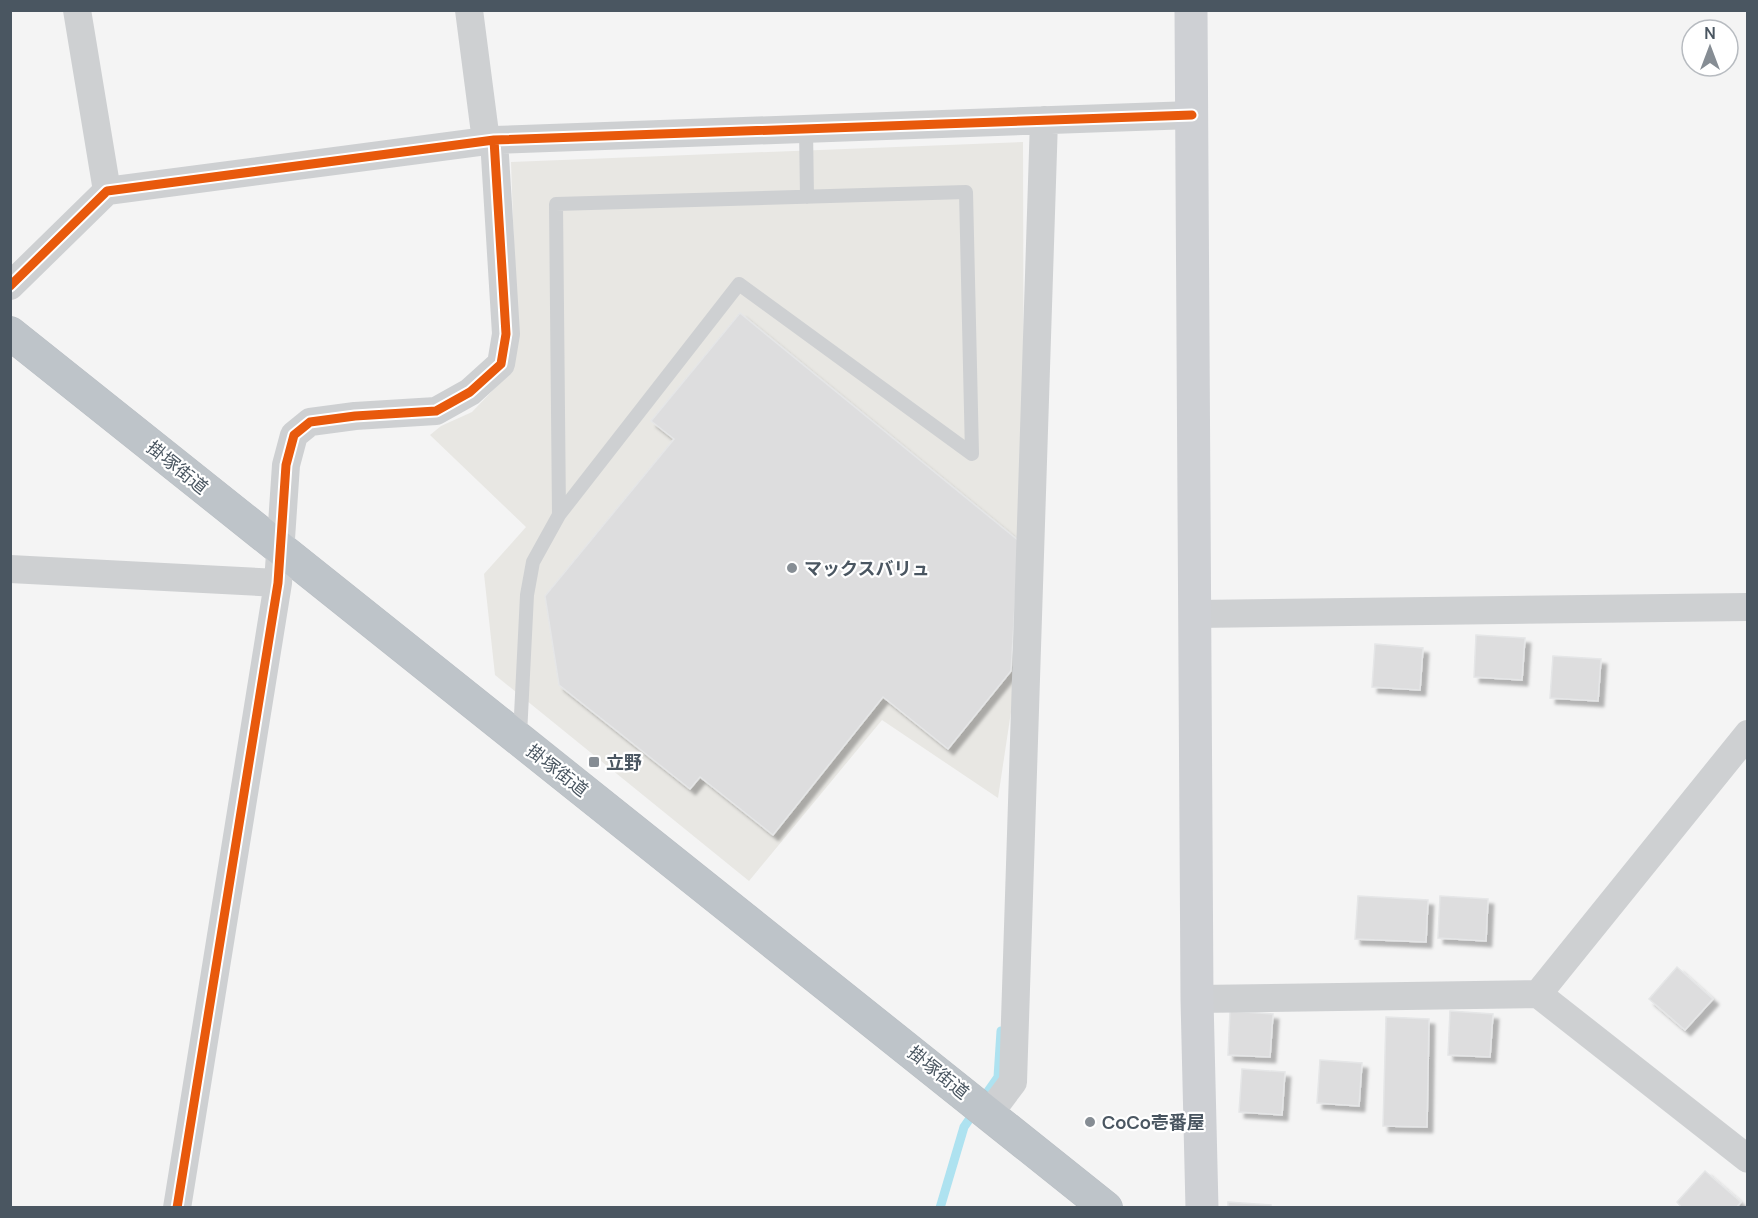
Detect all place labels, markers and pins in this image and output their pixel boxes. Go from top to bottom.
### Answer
place label: マックスバリュ [804,556,929,580]
marker: マックスバリュ [785,561,799,575]
place label: 立野 [606,750,642,774]
marker: 立野 [587,755,601,769]
place label: CoCo壱番屋 [1102,1110,1205,1134]
marker: CoCo壱番屋 [1083,1115,1097,1129]

